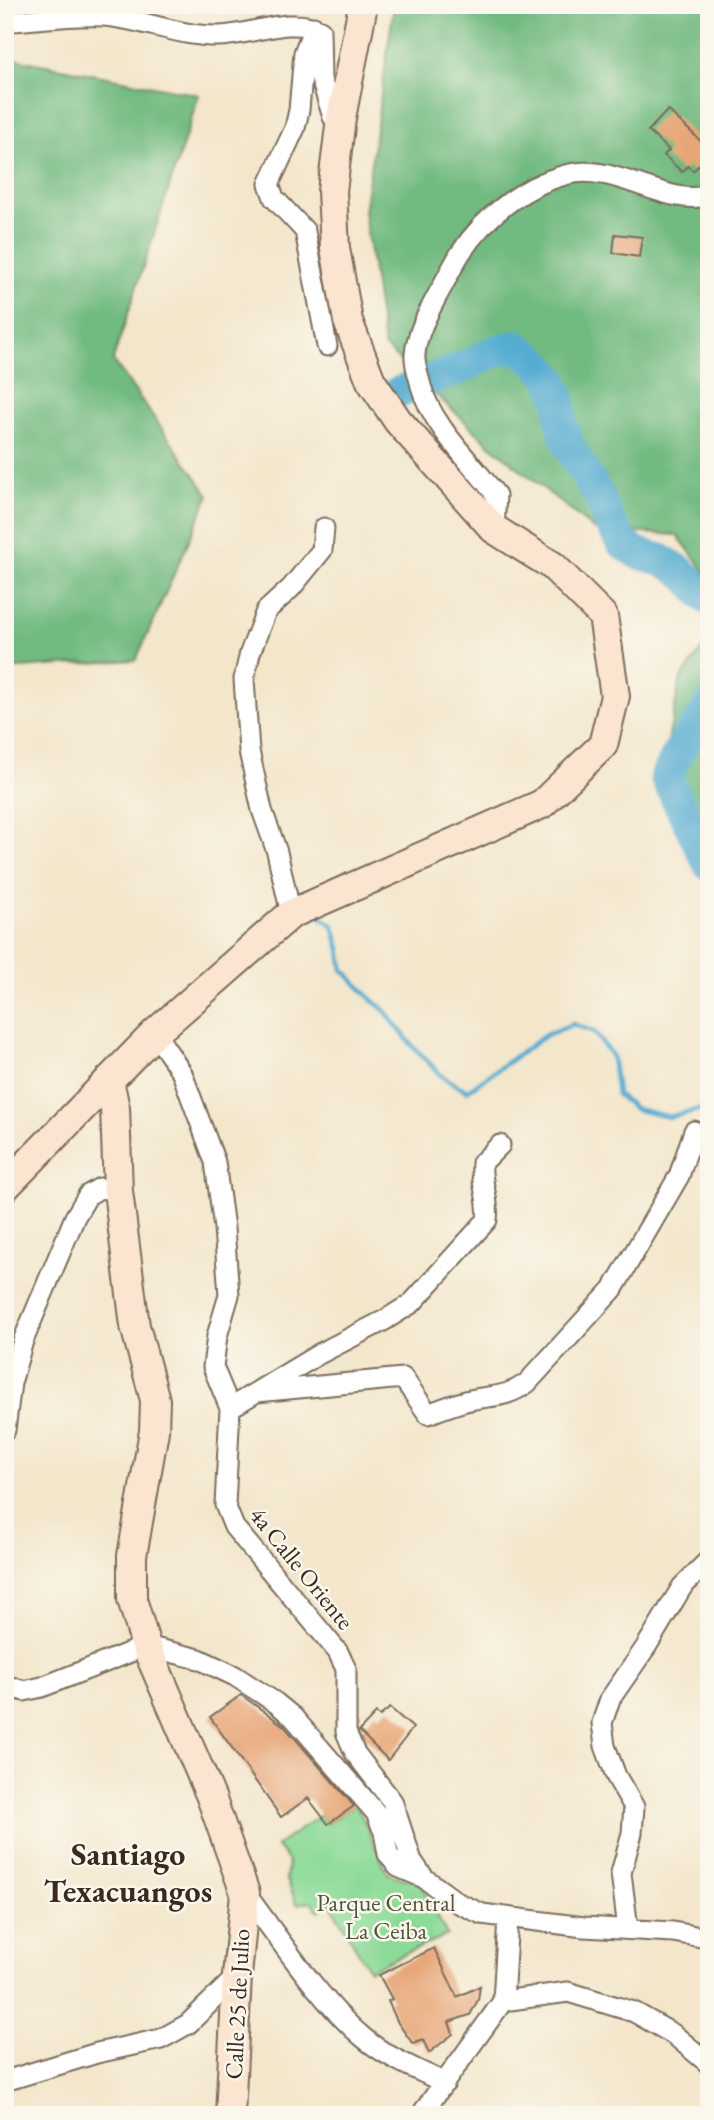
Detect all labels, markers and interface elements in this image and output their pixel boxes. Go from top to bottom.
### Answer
street label: 4a Calle Oriente [243,1500,361,1636]
district label: Santiago Texacuangos [44,1833,212,1912]
park label: Parque Central La Ceiba [317,1887,456,1946]
street label: Calle 25 de Julio [218,1928,256,2080]

